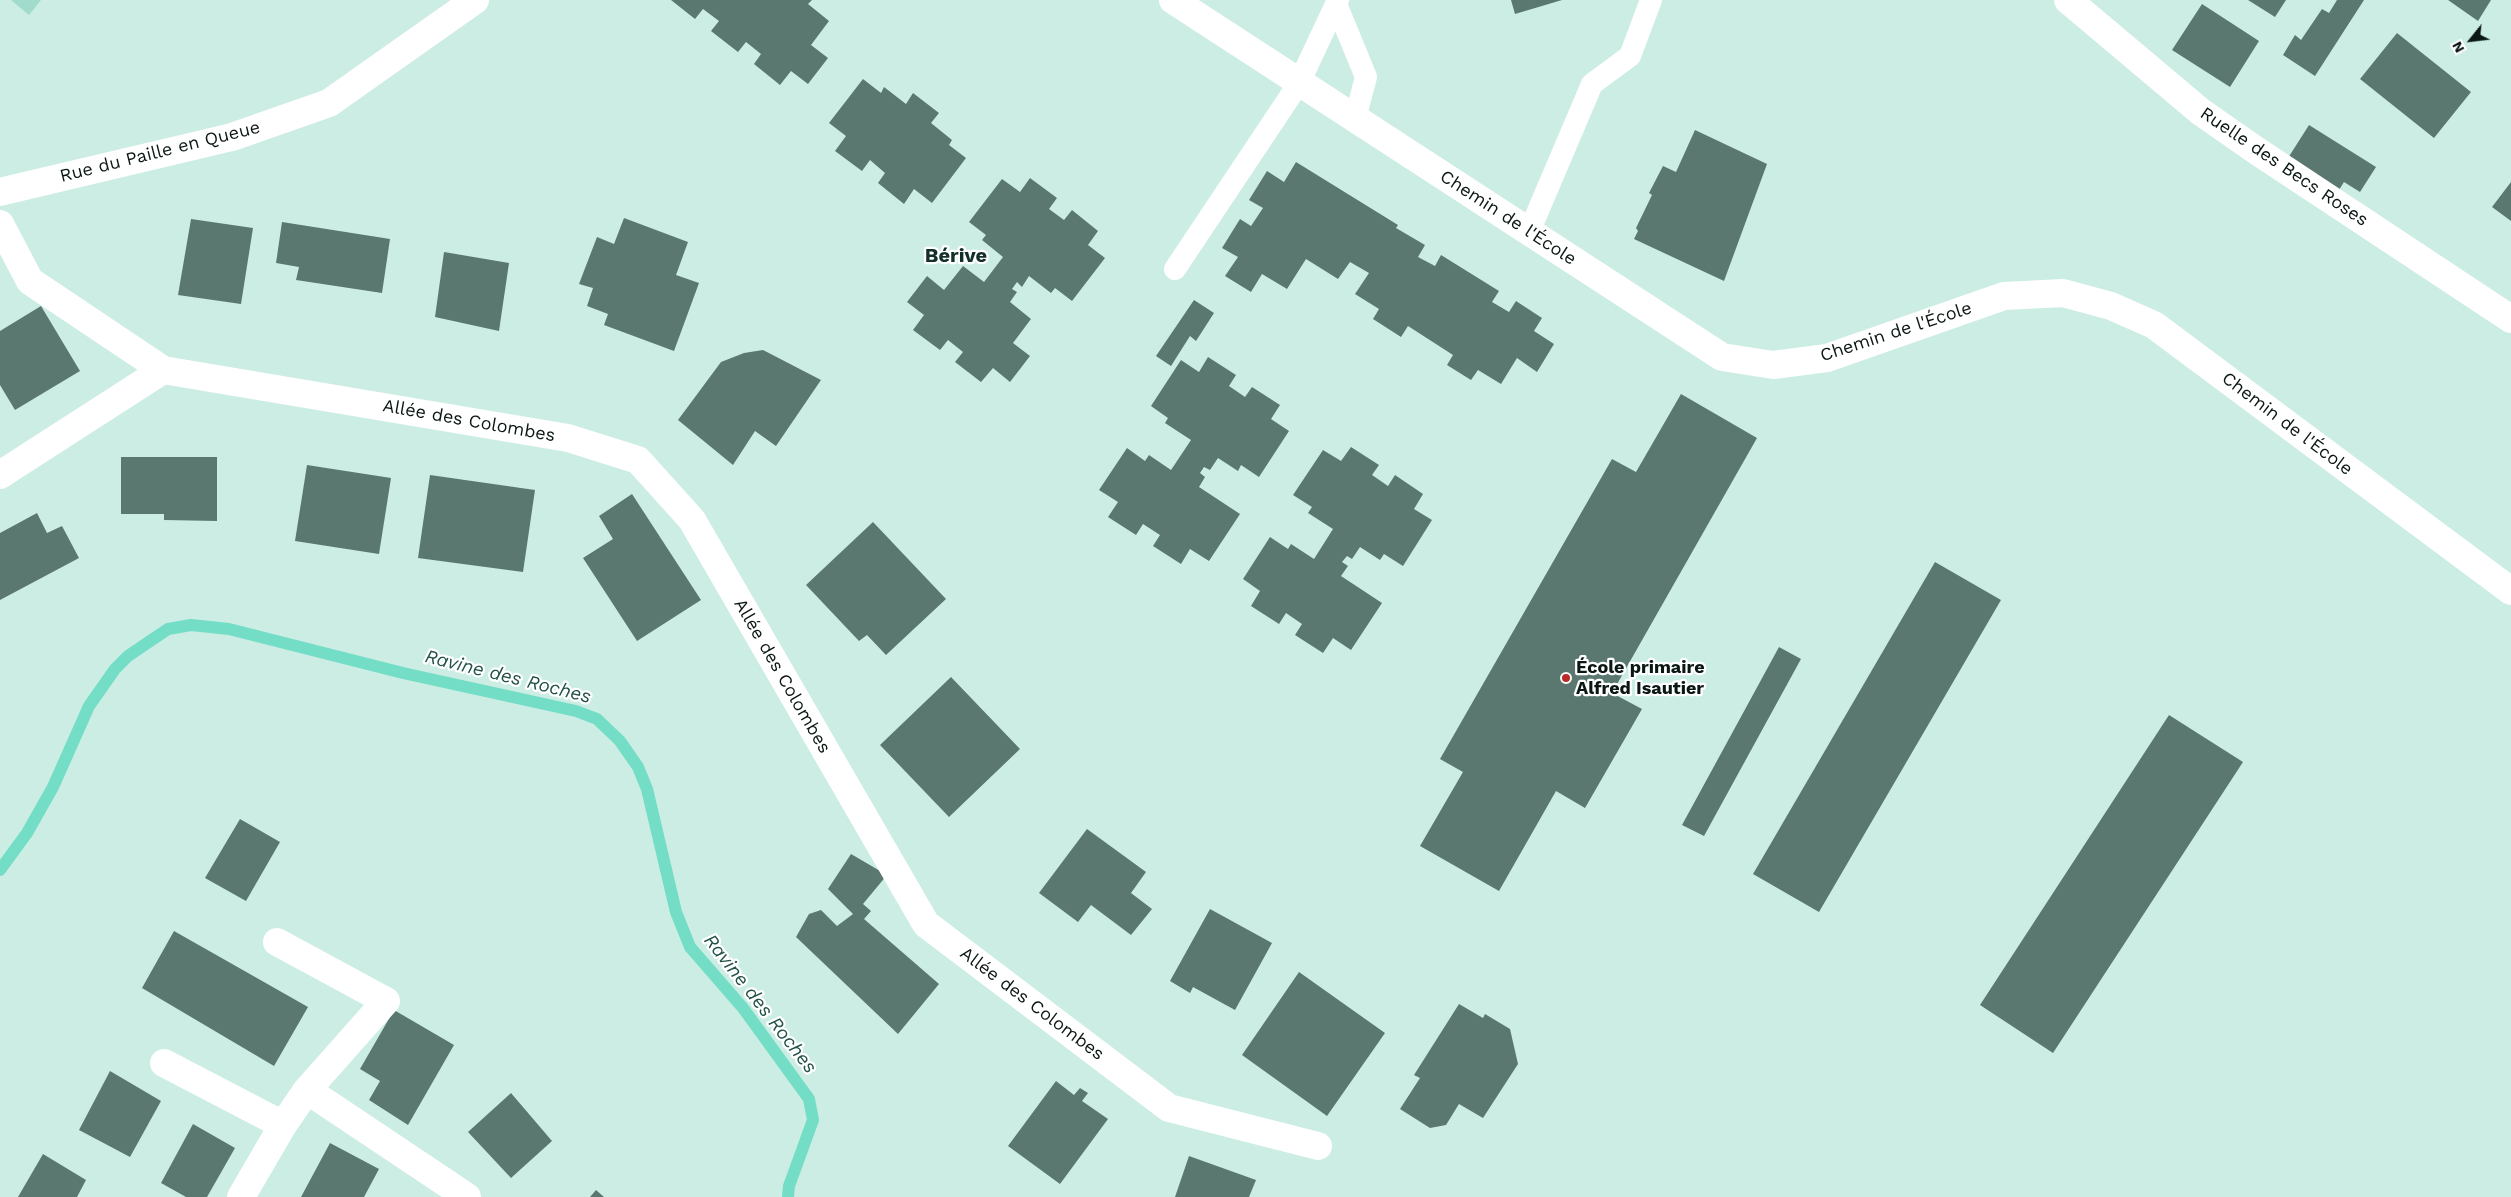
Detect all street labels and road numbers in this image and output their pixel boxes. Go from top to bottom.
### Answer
street label: Ruelle des Becs Roses [2196,103,2372,231]
street label: Rue du Paille en Queue [58,117,262,187]
street label: Chemin de l'École [1436,166,1580,270]
street label: Chemin de l'École [1817,297,1975,367]
street label: Chemin de l'École [2217,368,2357,480]
street label: Allée des Colombes [381,395,557,447]
street label: Allée des Colombes [729,595,835,757]
street label: Allée des Colombes [956,943,1108,1065]

